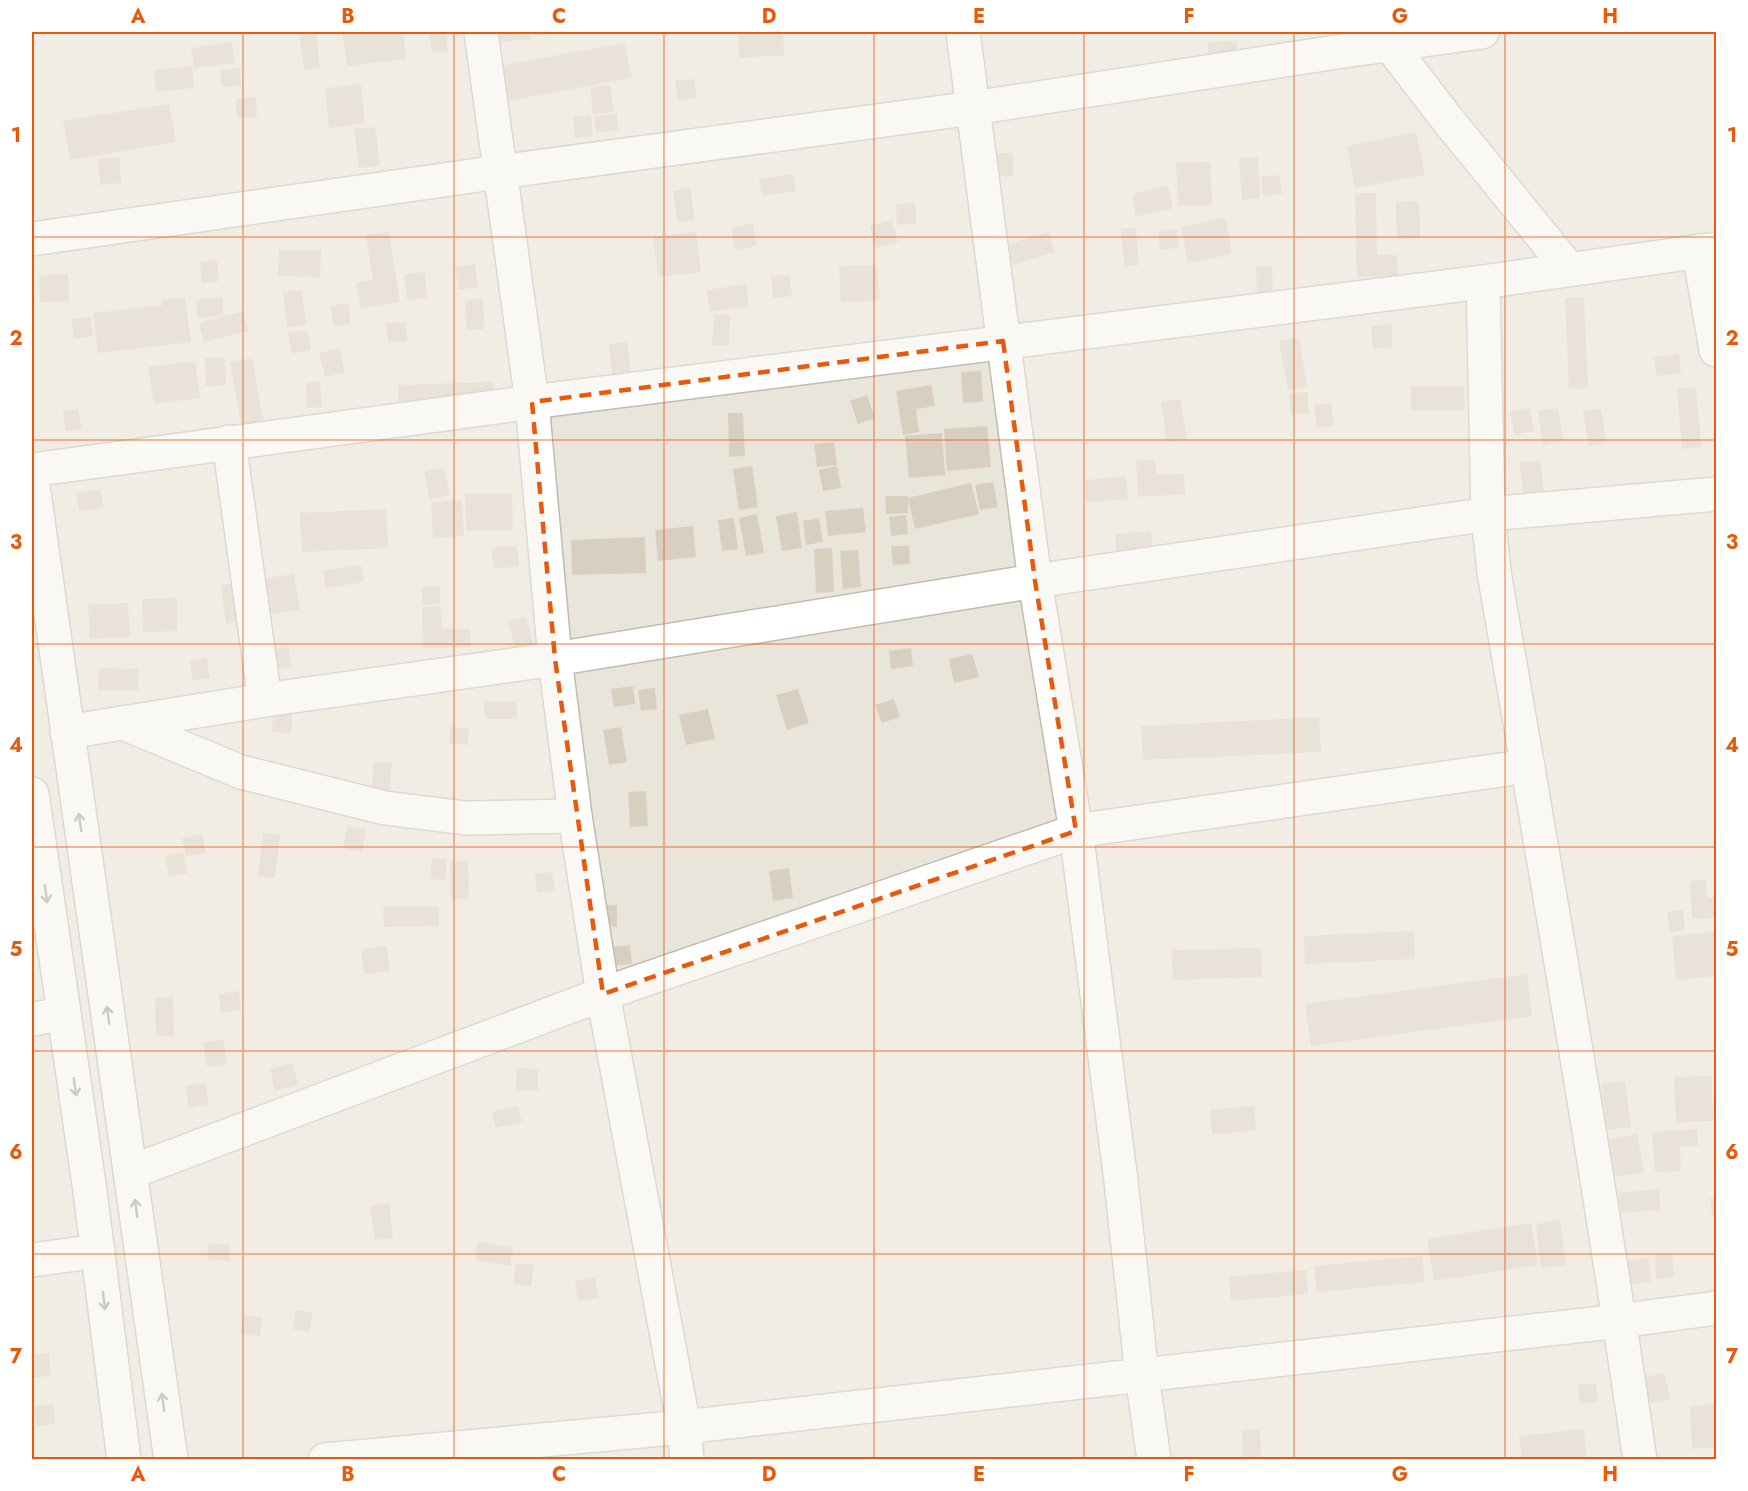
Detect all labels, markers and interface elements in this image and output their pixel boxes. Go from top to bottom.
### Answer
text: A [130,2,146,31]
text: B [341,2,355,31]
text: C [552,2,566,31]
text: D [762,2,776,31]
text: E [973,2,985,31]
text: F [1183,2,1195,31]
text: G [1392,2,1408,31]
text: H [1602,2,1618,31]
text: 1 [11,121,21,150]
text: 1 [1727,121,1737,150]
text: 2 [9,324,23,353]
text: 2 [1725,324,1739,353]
text: 3 [10,528,22,557]
text: 3 [1726,528,1738,557]
text: 4 [9,731,23,760]
text: 4 [1725,731,1739,760]
one-way arrow [75,813,86,833]
one-way arrow [41,883,52,903]
text: 5 [10,935,23,964]
text: 5 [1726,935,1739,964]
one-way arrow [103,1006,114,1026]
one-way arrow [69,1076,80,1096]
text: 6 [9,1138,23,1167]
text: 6 [1725,1138,1739,1167]
one-way arrow [130,1199,141,1219]
one-way arrow [99,1290,110,1310]
text: 7 [10,1342,23,1371]
text: 7 [1726,1342,1739,1371]
one-way arrow [157,1392,168,1412]
text: A [130,1460,146,1489]
text: B [341,1460,355,1489]
text: C [552,1460,566,1489]
text: D [762,1460,776,1489]
text: E [973,1460,985,1489]
text: F [1183,1460,1195,1489]
text: G [1392,1460,1408,1489]
text: H [1602,1460,1618,1489]

